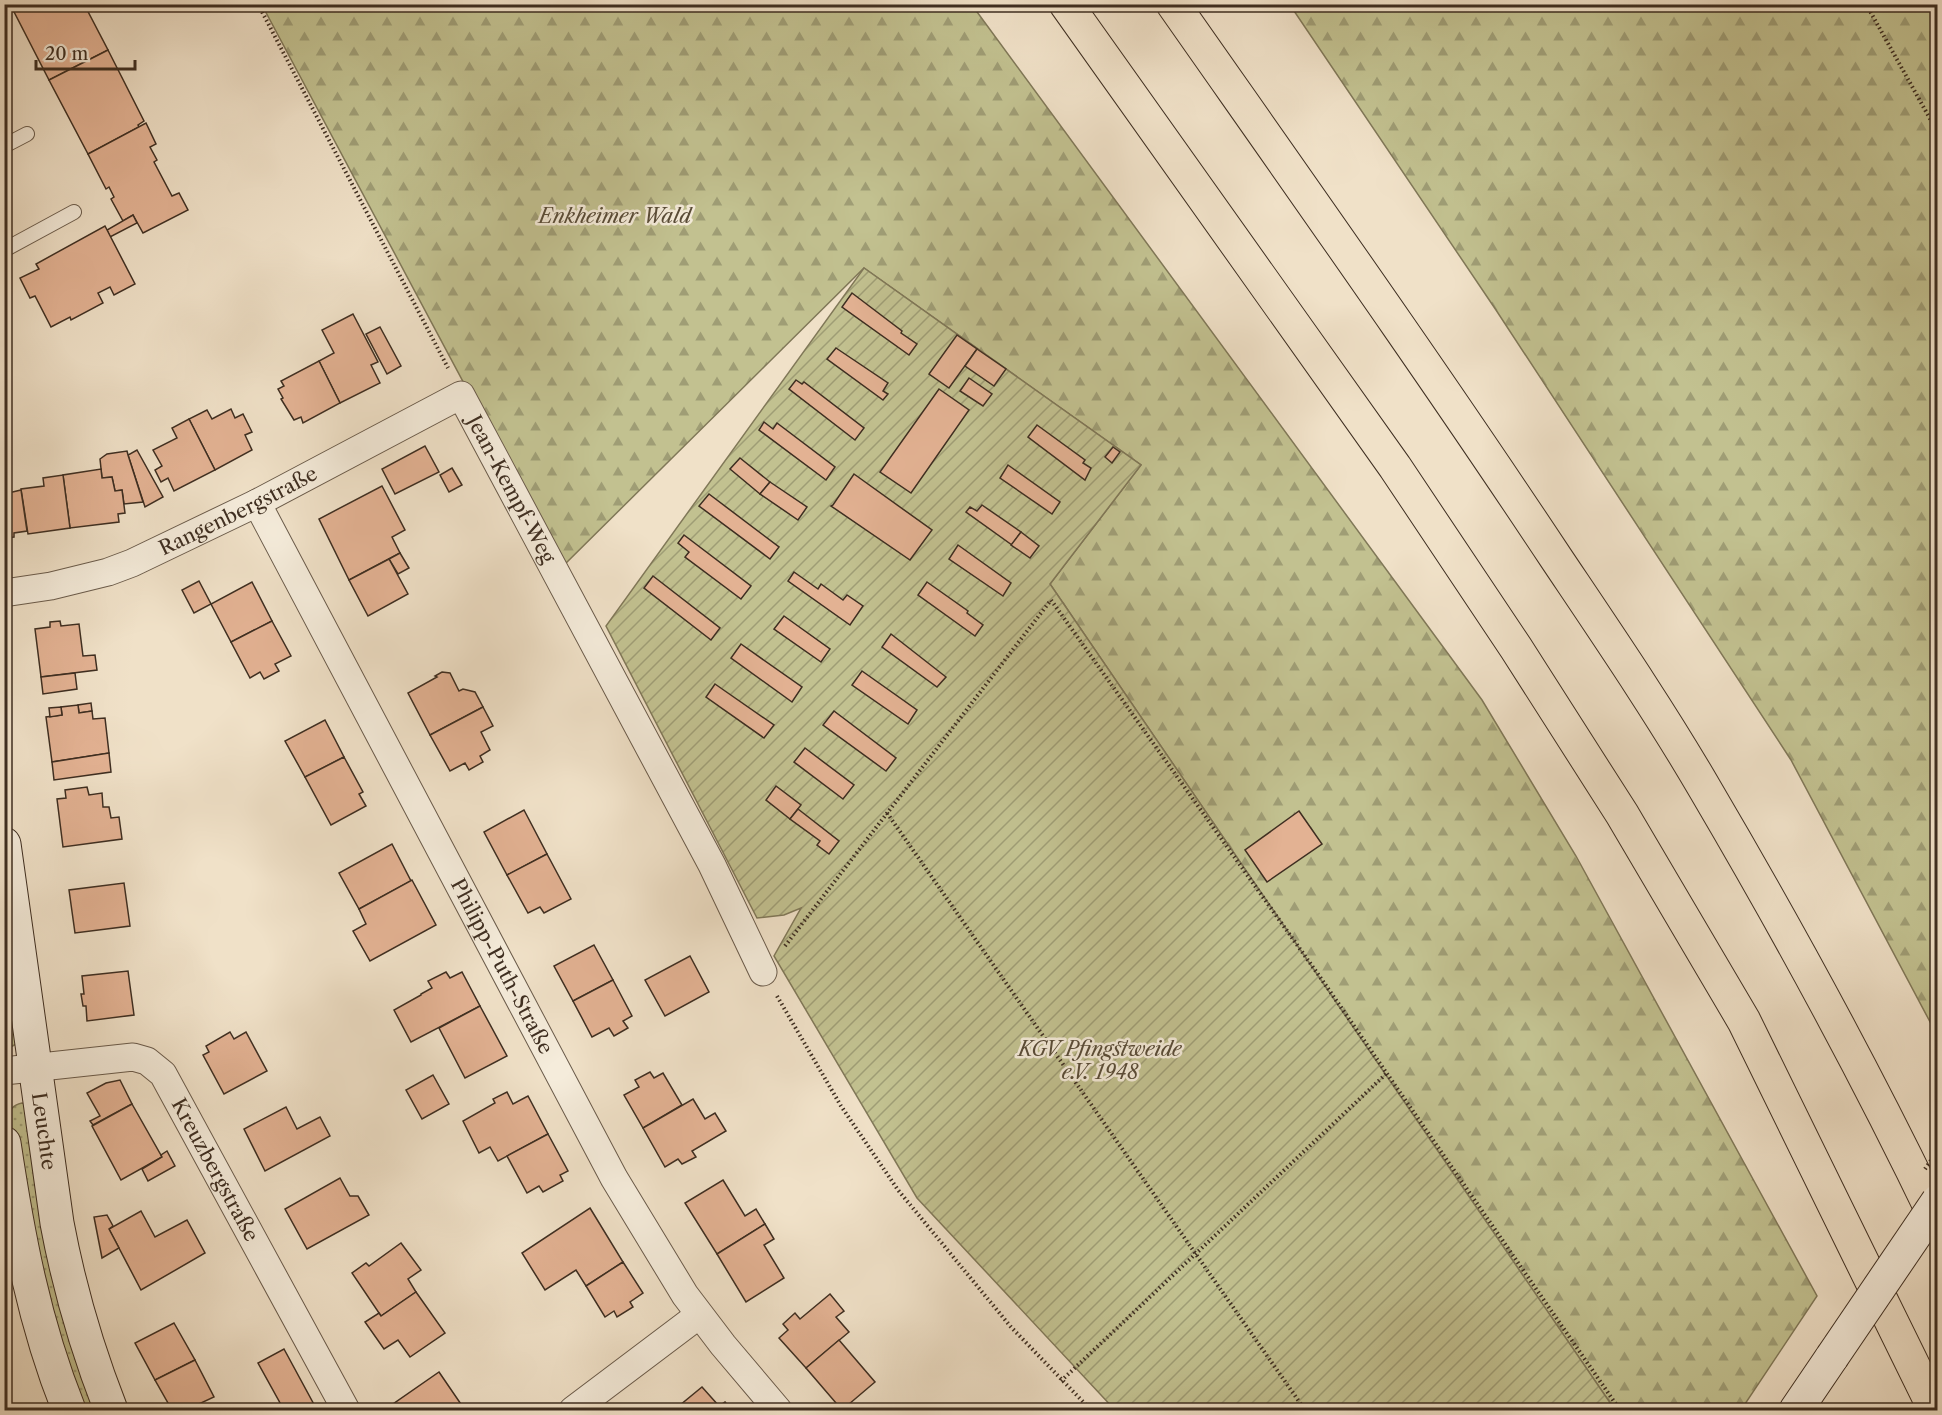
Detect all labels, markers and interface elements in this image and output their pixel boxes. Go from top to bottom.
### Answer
scale bar [36,33,135,71]
text: 20 m [45,43,89,65]
park label: Enkheimer Wald [537,204,693,228]
street label: Jean-Kempf-Weg [461,408,561,568]
street label: Rangenbergstraße [155,461,321,560]
street label: Philipp-Puth-Straße [446,874,558,1058]
park label: KGV Pfingstweide e.V. 1948 [1016,1037,1183,1084]
street label: Leuchte [27,1091,61,1171]
street label: Kreuzbergstraße [166,1094,264,1246]

